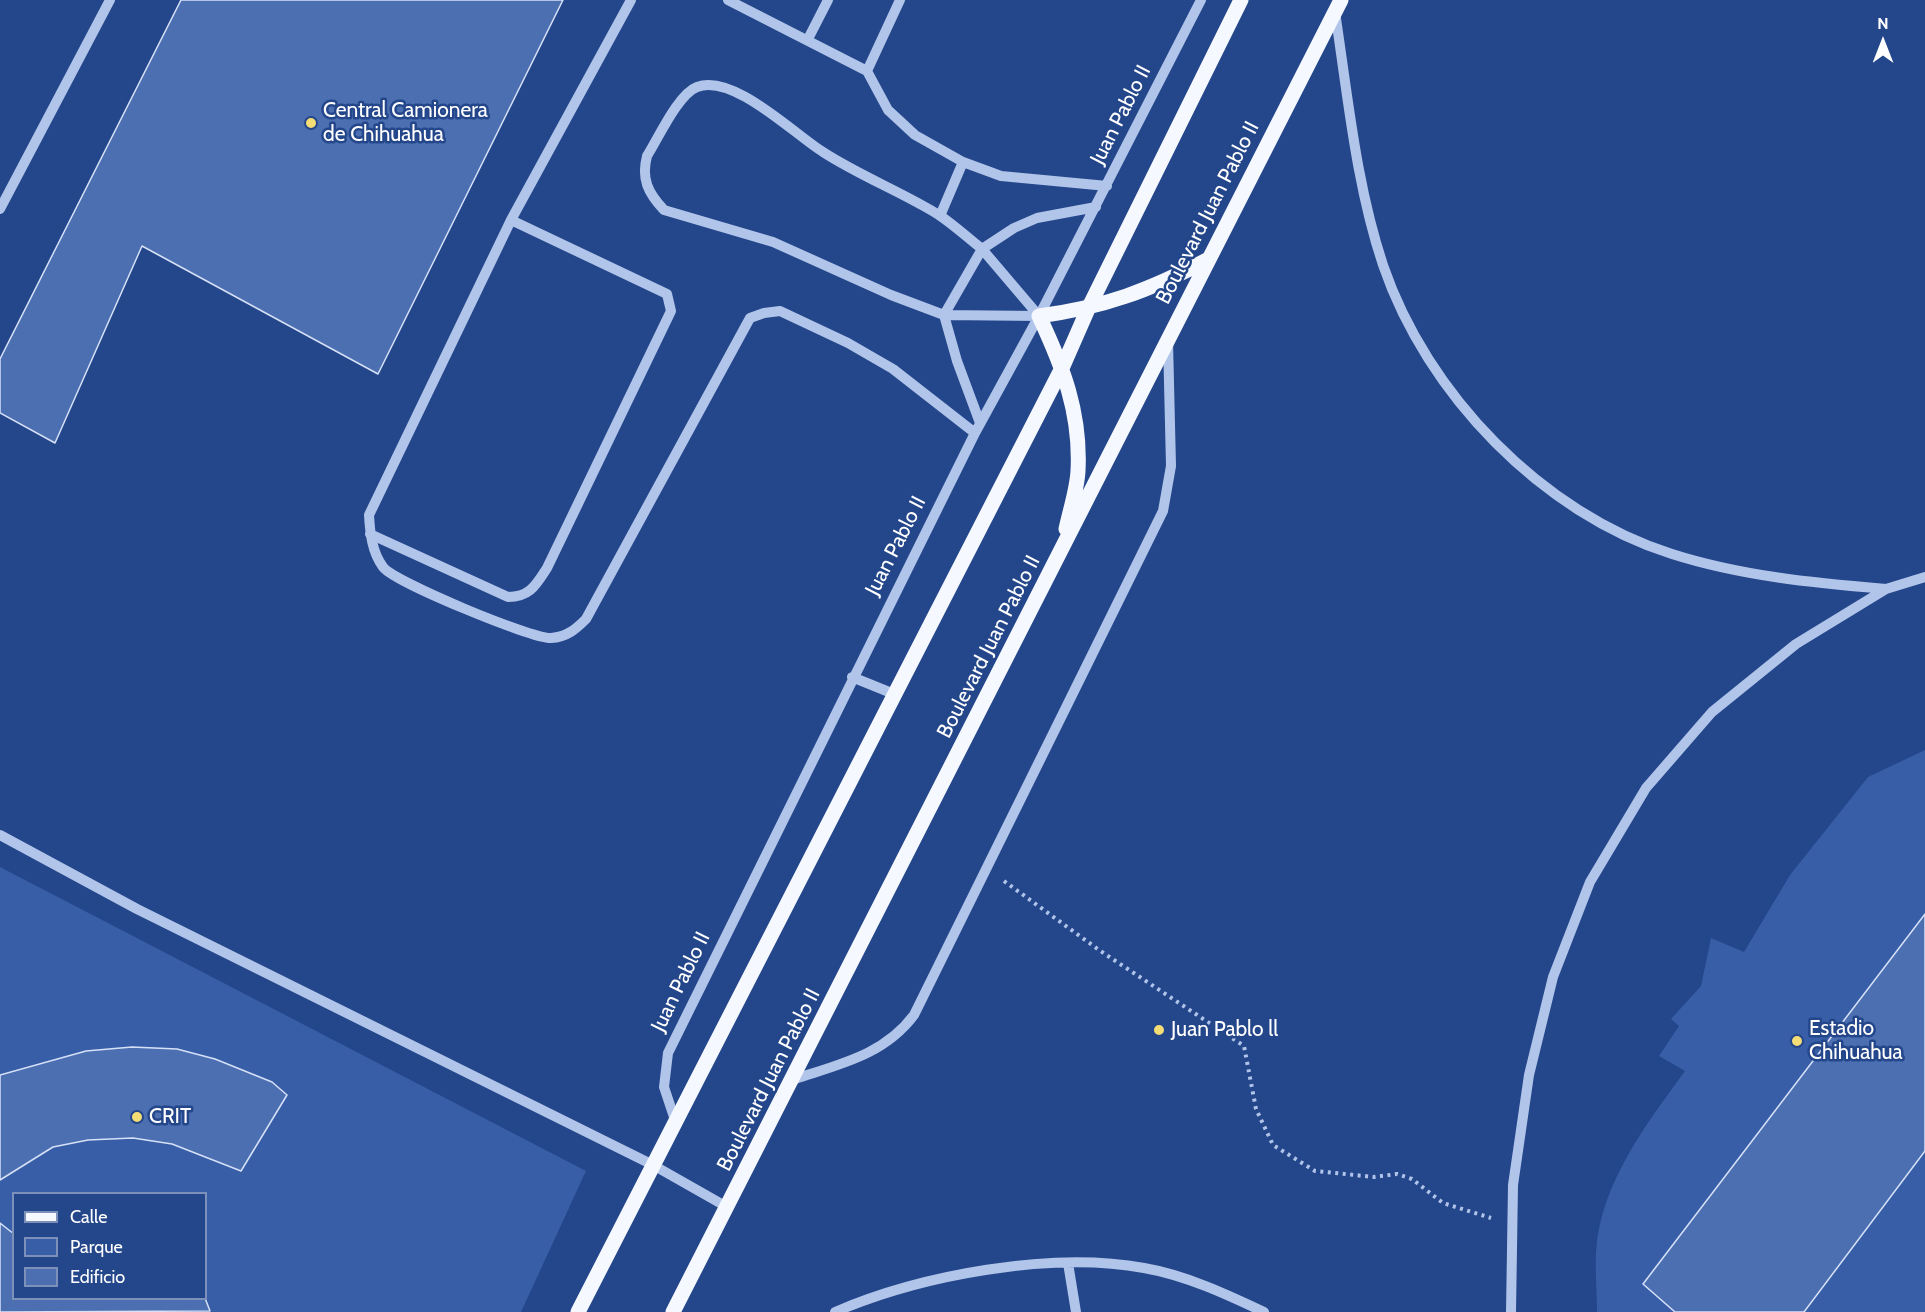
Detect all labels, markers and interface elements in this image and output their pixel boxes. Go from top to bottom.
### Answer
north arrow [1853,12,1913,72]
text: N [1877,14,1889,33]
street label: Juan Pablo II [1085,61,1157,169]
place label: Central Camionera de Chihuahua [323,98,488,148]
marker: Central Camionera de Chihuahua [304,116,318,130]
street label: Boulevard Juan Pablo II [1151,117,1265,309]
street label: Juan Pablo II [860,492,932,600]
street label: Boulevard Juan Pablo II [932,551,1046,743]
street label: Juan Pablo II [646,928,716,1036]
street label: Boulevard Juan Pablo II [712,984,826,1176]
place label: Estadio Chihuahua [1809,1016,1903,1066]
place label: Juan Pablo ll [1171,1017,1278,1043]
marker: Juan Pablo ll [1152,1023,1166,1037]
marker: Estadio Chihuahua [1790,1034,1804,1048]
place label: CRIT [149,1104,191,1130]
marker: CRIT [130,1110,144,1124]
legend [12,1192,207,1300]
text: Calle [70,1206,107,1228]
text: Parque [70,1236,123,1258]
text: Edificio [70,1266,125,1288]

